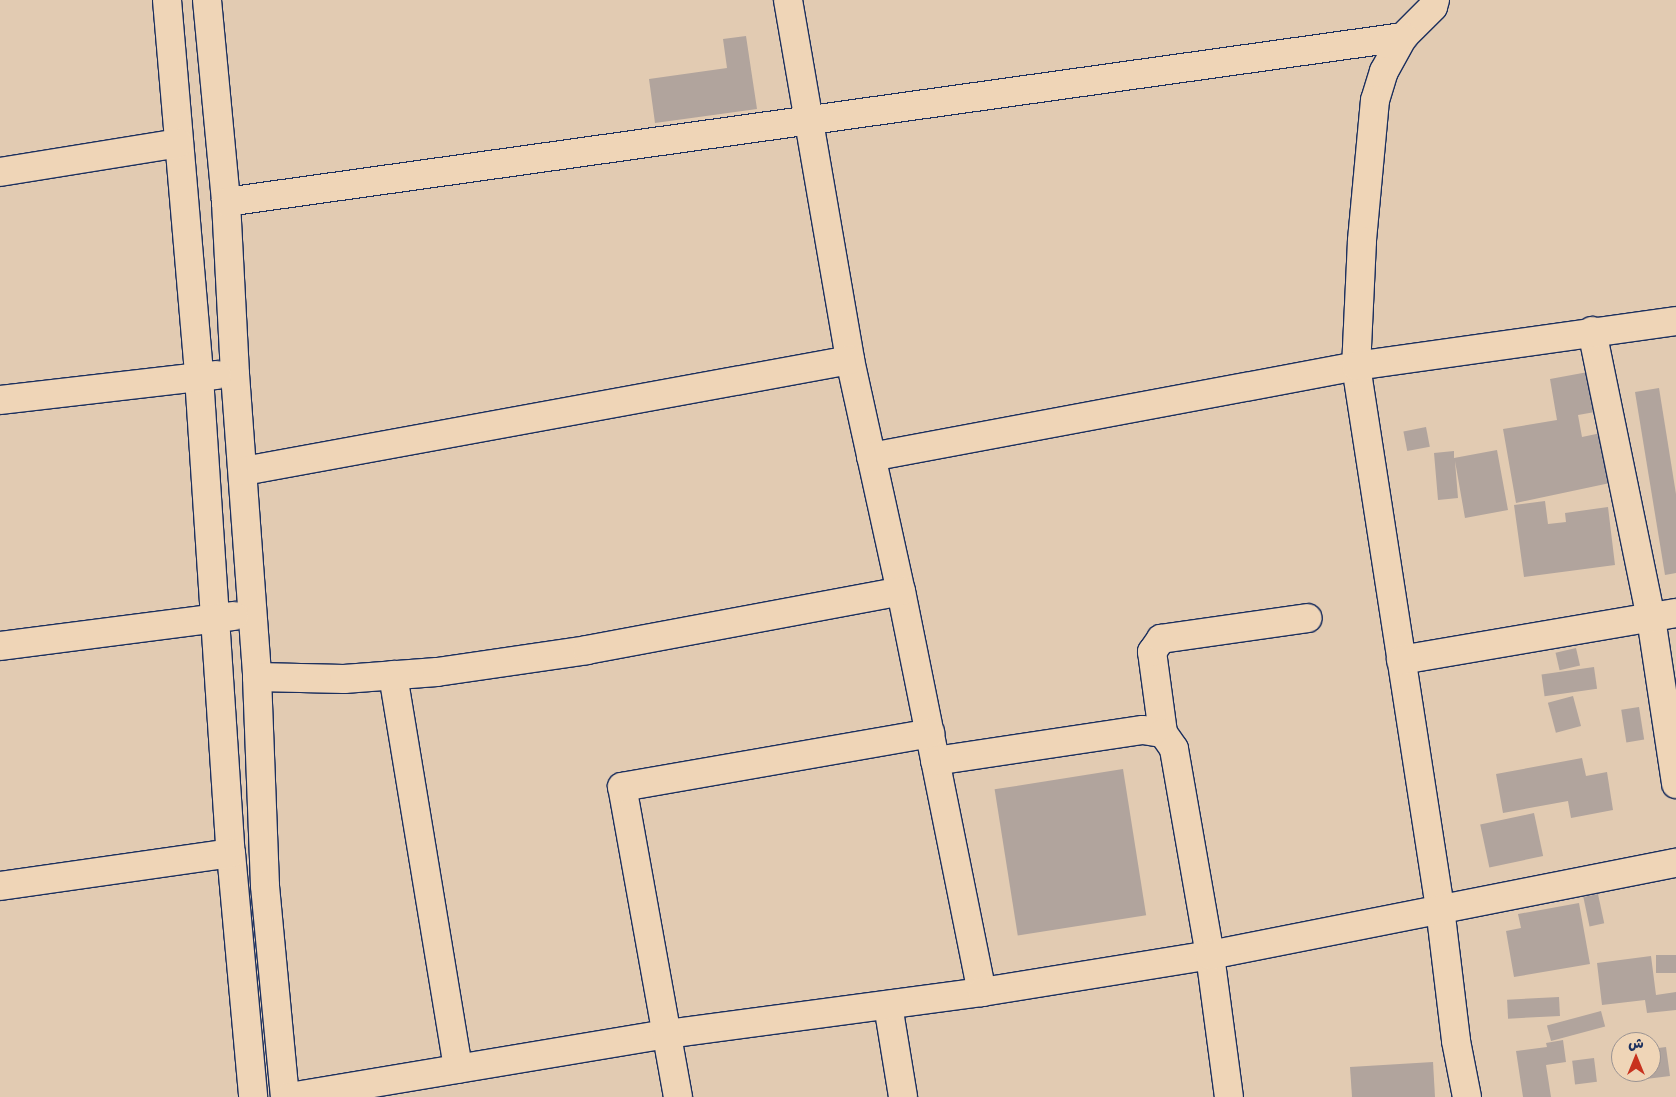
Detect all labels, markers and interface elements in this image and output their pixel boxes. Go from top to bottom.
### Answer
north arrow [1611,1032,1661,1082]
text: ش [1628,1032,1644,1053]

